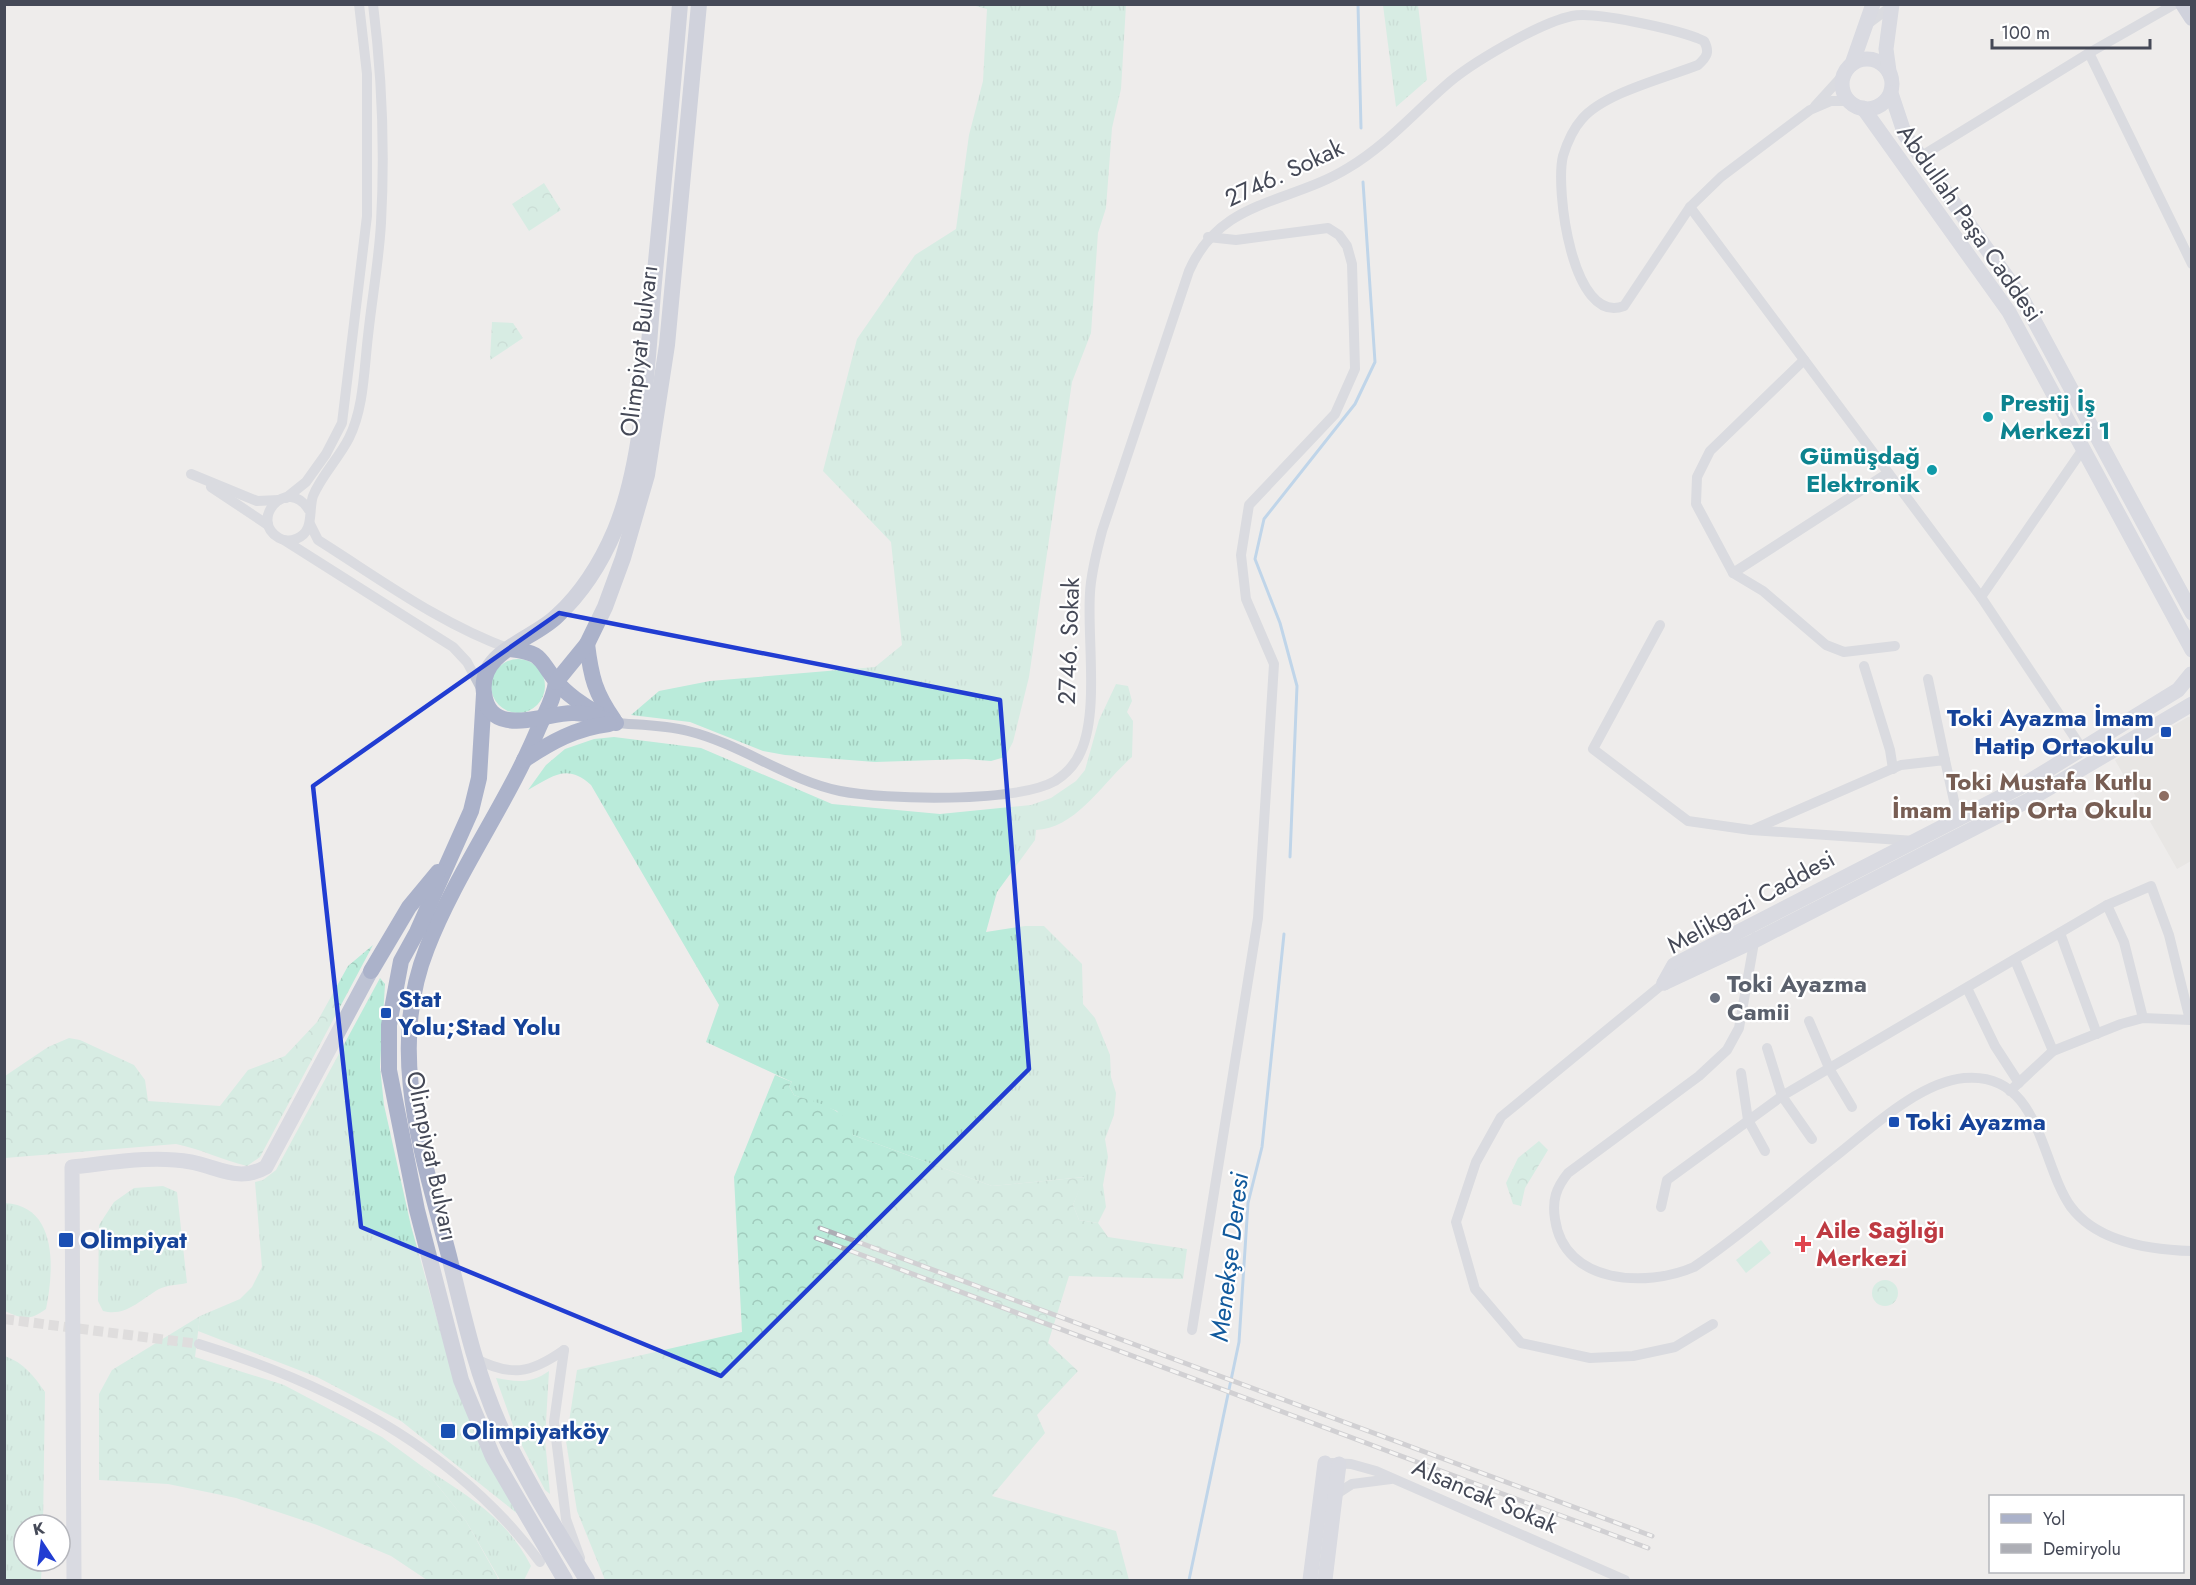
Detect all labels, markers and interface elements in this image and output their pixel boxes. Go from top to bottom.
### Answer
scale bar [1992,12,2150,50]
text: 100 m [2001,20,2050,46]
street label: Abdullah Paşa Caddesi [1889,117,2052,329]
street label: 2746. Sokak [1219,130,1349,215]
street label: Olimpiyat Bulvarı [611,263,666,439]
place label: Prestij İş Merkezi 1 [2000,385,2110,448]
marker: Prestij İş Merkezi 1 [1981,410,1995,424]
place label: Gümüşdağ Elektronik [1800,438,1920,501]
marker: Gümüşdağ Elektronik [1925,463,1939,477]
street label: 2746. Sokak [1049,576,1088,705]
place label: Toki Ayazma İmam Hatip Ortaokulu [1947,700,2154,763]
marker: Toki Ayazma İmam Hatip Ortaokulu [2159,725,2173,739]
place label: Toki Mustafa Kutlu İmam Hatip Orta Okulu [1892,764,2152,827]
marker: Toki Mustafa Kutlu İmam Hatip Orta Okulu [2157,789,2171,803]
street label: Melikgazi Caddesi [1660,841,1841,962]
place label: Toki Ayazma Camii [1727,966,1867,1029]
place label: Stat Yolu;Stad Yolu [397,981,561,1044]
marker: Toki Ayazma Camii [1708,991,1722,1005]
marker: Stat Yolu;Stad Yolu [379,1006,393,1020]
street label: Olimpiyat Bulvarı [397,1068,468,1244]
place label: Toki Ayazma [1906,1104,2046,1139]
marker: Toki Ayazma [1887,1115,1901,1129]
water label: Menekşe Deresi [1200,1170,1258,1344]
place label: Aile Sağlığı Merkezi [1815,1212,1945,1275]
place label: Olimpiyat [80,1222,187,1257]
marker: Olimpiyat [57,1231,75,1249]
marker: Aile Sağlığı Merkezi [1794,1235,1812,1253]
place label: Olimpiyatköy [462,1413,609,1448]
marker: Olimpiyatköy [439,1422,457,1440]
street label: Alsancak Sokak [1407,1449,1564,1542]
legend [1989,1495,2184,1573]
text: Yol [2043,1506,2065,1532]
north arrow [12,1513,72,1573]
text: K [31,1516,48,1541]
text: Demiryolu [2043,1536,2121,1562]

